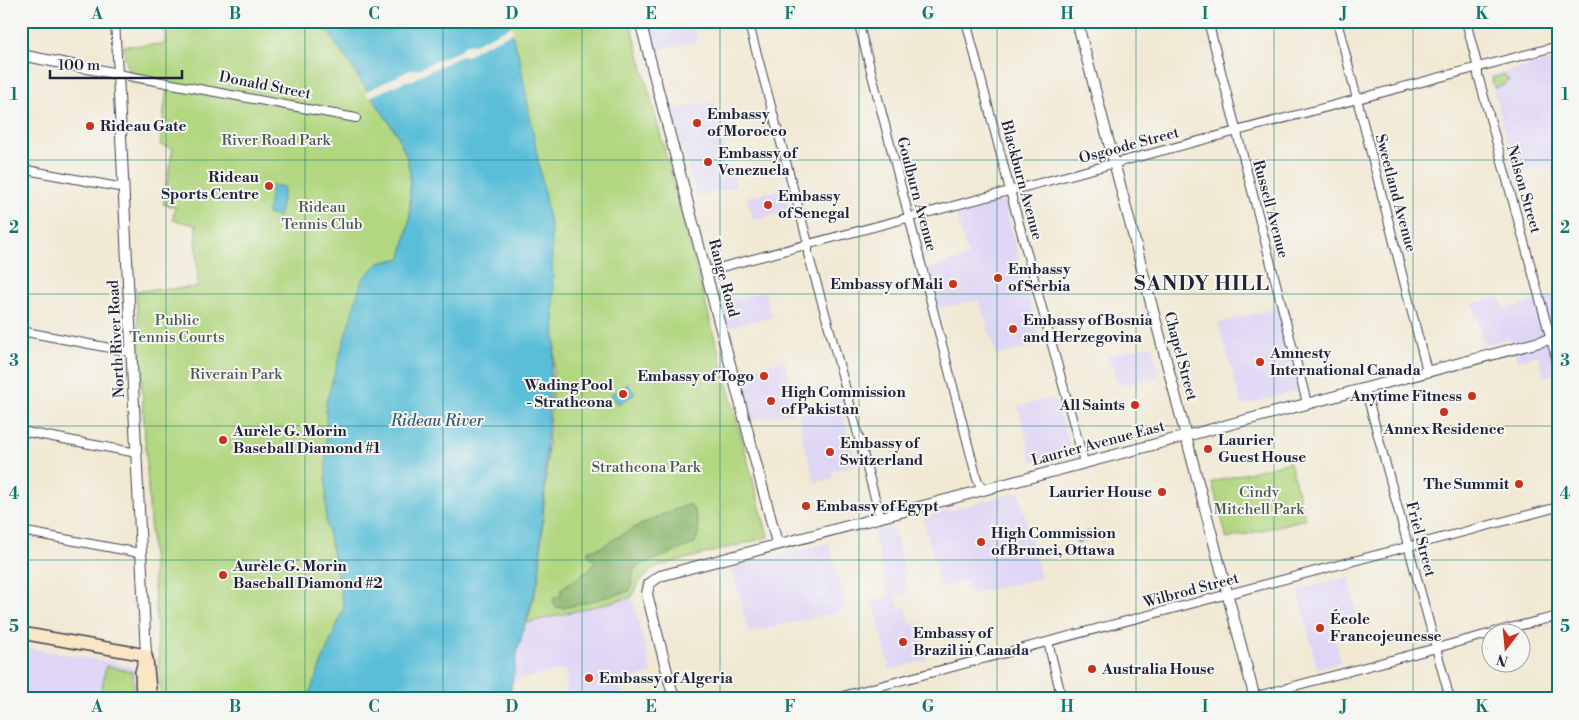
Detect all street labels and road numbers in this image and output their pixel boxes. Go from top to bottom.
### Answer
street label: Donald Street [217,67,313,104]
street label: Blackburn Avenue [996,117,1047,242]
street label: Osgoode Street [1077,123,1182,168]
street label: Sweetland Avenue [1371,132,1420,254]
street label: Goulburn Avenue [892,135,941,253]
street label: Nelson Street [1502,143,1545,236]
street label: Russell Avenue [1248,158,1293,260]
street label: Range Road [704,237,743,320]
street label: North River Road [104,279,129,399]
street label: Chapel Street [1160,310,1202,403]
street label: Laurier Avenue East [1029,416,1168,470]
street label: Friel Street [1401,499,1440,580]
street label: Wilbrod Street [1140,568,1242,613]

